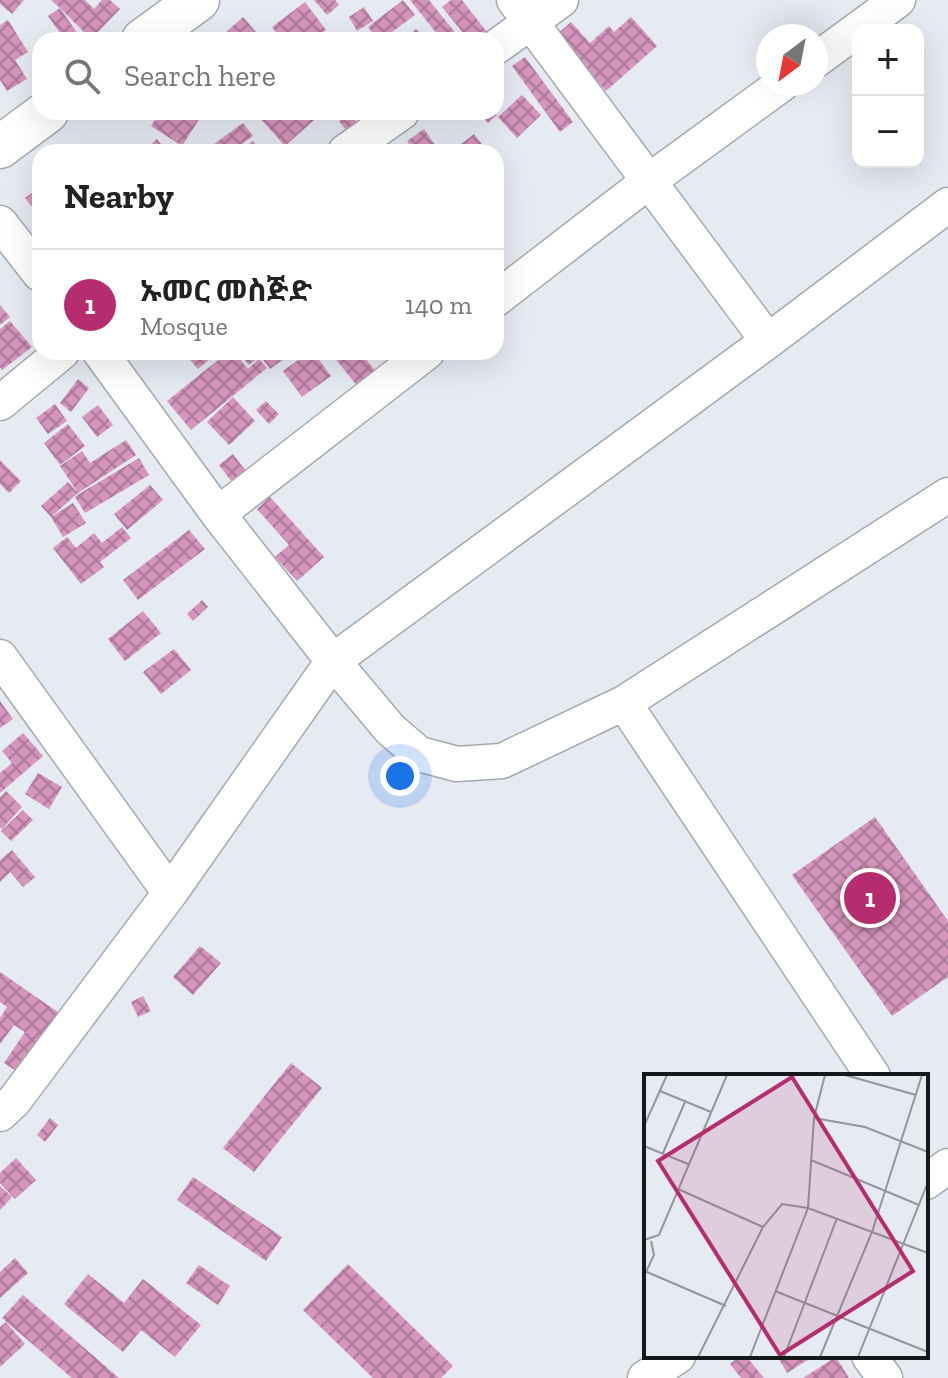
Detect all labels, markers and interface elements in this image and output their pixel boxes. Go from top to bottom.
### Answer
north arrow [756,24,828,96]
map controls [852,24,924,168]
button: + [852,24,924,96]
search box [32,32,504,120]
icon: search [60,54,104,98]
text: Search here [124,58,276,94]
button: − [852,96,924,168]
text: Nearby [64,176,174,217]
text: ኡመር መስጅድ [140,273,312,309]
text: 1 [85,289,95,321]
text: 140 m [405,289,472,321]
text: Mosque [140,310,228,342]
your location [380,756,420,796]
pin: 1 [844,868,896,928]
inset map [644,1074,928,1358]

